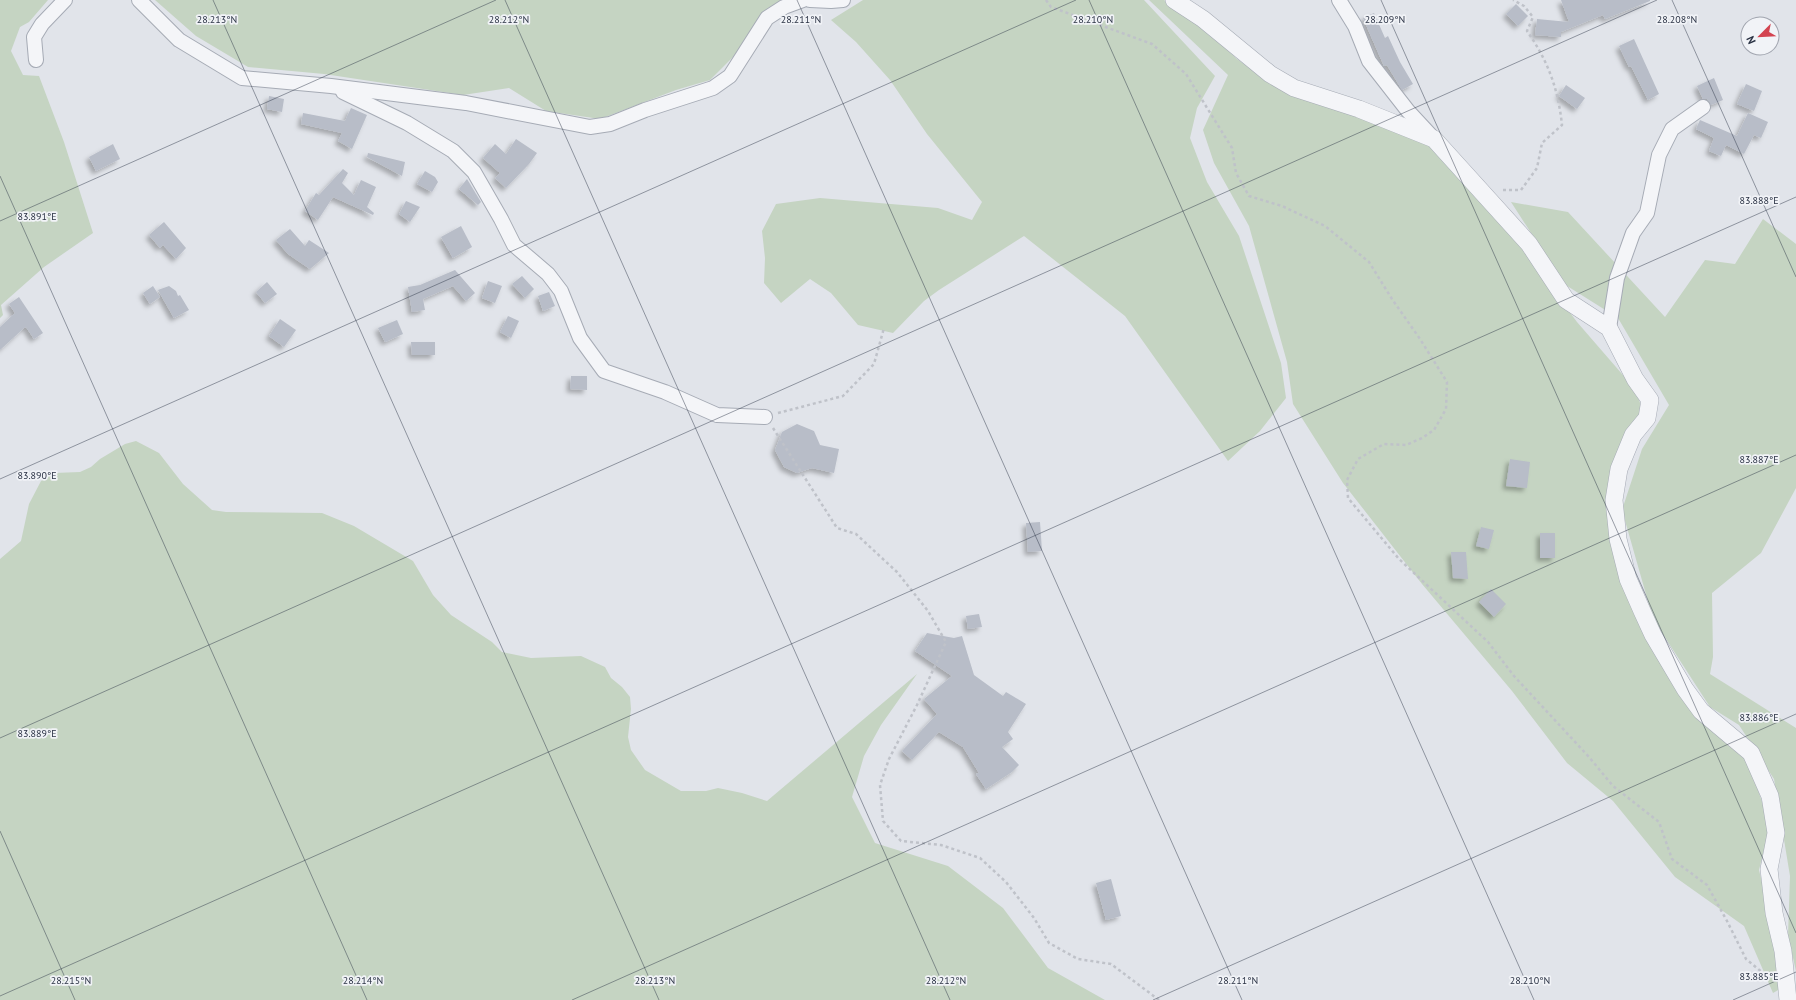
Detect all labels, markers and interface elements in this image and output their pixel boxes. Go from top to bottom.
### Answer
text: 28.213°N [197,13,237,26]
text: 28.212°N [489,13,529,26]
text: 28.211°N [781,13,821,26]
text: 28.210°N [1073,13,1113,26]
text: 28.209°N [1365,13,1405,26]
text: 28.208°N [1657,13,1697,26]
north arrow [1740,16,1780,56]
text: N [1743,34,1759,46]
text: 83.888°E [1740,194,1779,207]
text: 83.891°E [18,210,57,223]
text: 83.887°E [1740,453,1779,466]
text: 83.890°E [18,469,57,482]
text: 83.886°E [1740,711,1779,724]
text: 83.889°E [18,727,57,740]
text: 83.885°E [1740,970,1779,983]
text: 28.215°N [51,974,91,987]
text: 28.214°N [343,974,383,987]
text: 28.213°N [635,974,675,987]
text: 28.212°N [926,974,966,987]
text: 28.211°N [1218,974,1258,987]
text: 28.210°N [1510,974,1550,987]

